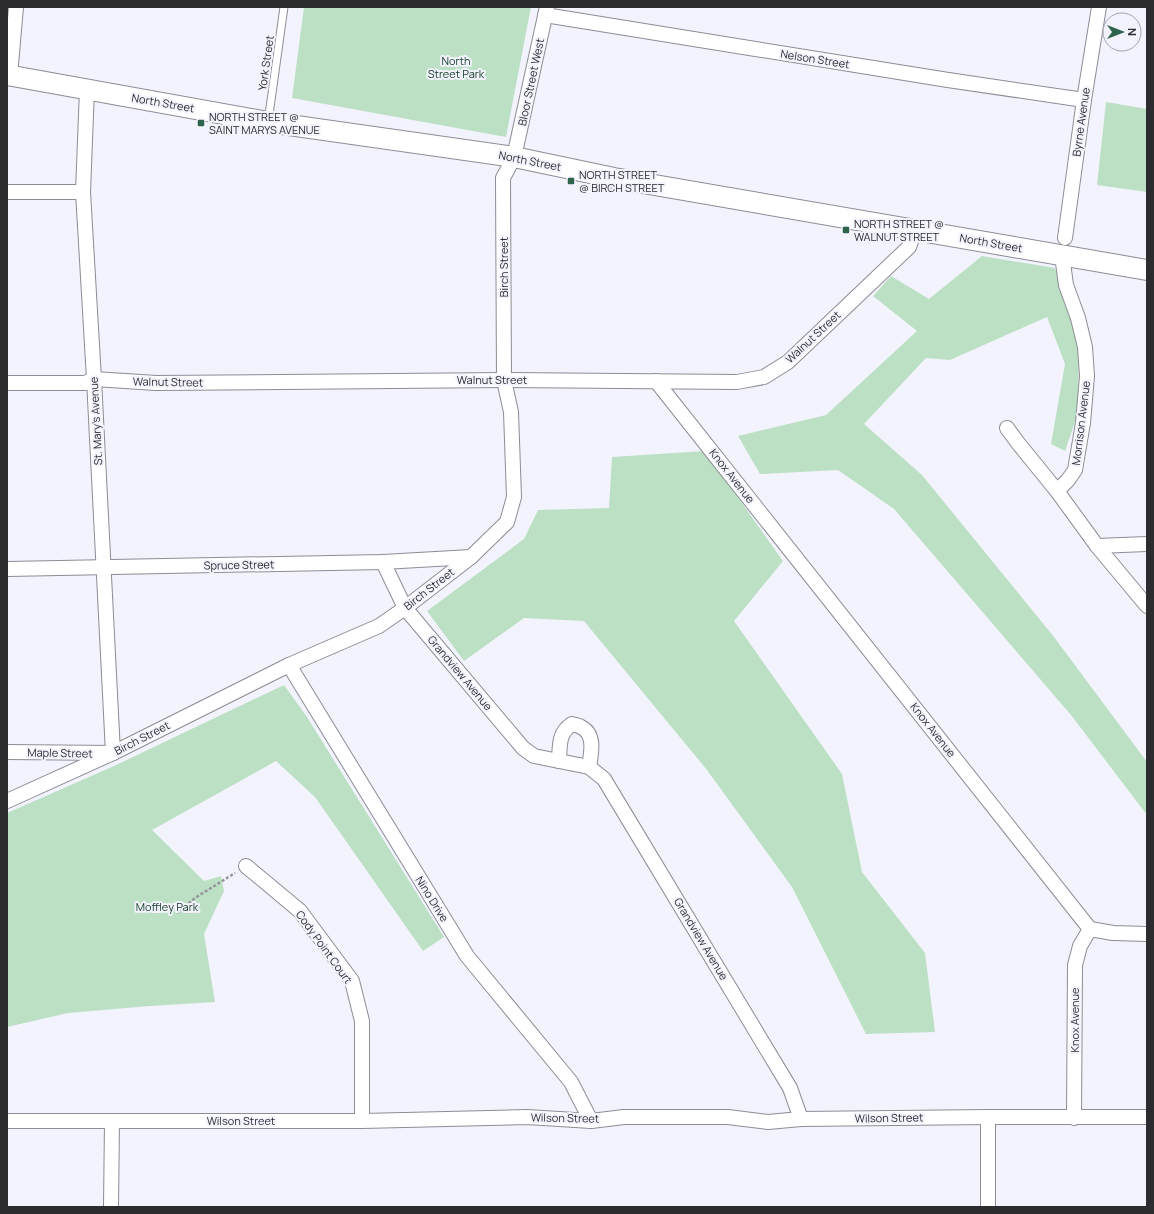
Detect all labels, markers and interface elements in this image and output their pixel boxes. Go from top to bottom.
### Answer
north arrow [1102,12,1142,52]
text: N [1125,28,1140,36]
street label: York Street [254,34,277,92]
street label: Bloor Street West [514,37,547,127]
street label: Nelson Street [779,46,851,71]
park label: North Street Park [428,53,485,81]
street label: Byrne Avenue [1068,86,1093,157]
street label: North Street [131,90,196,115]
place label: NORTH STREET @ SAINT MARYS AVENUE [209,109,320,137]
marker: NORTH STREET @ SAINT MARYS AVENUE [196,118,206,128]
street label: North Street [498,147,563,174]
place label: NORTH STREET @ BIRCH STREET [579,167,665,195]
marker: NORTH STREET @ BIRCH STREET [566,176,576,186]
place label: NORTH STREET @ WALNUT STREET [854,216,944,244]
marker: NORTH STREET @ WALNUT STREET [841,225,851,235]
street label: North Street [959,230,1024,255]
street label: Birch Street [496,237,511,297]
street label: Walnut Street [782,307,844,366]
street label: Walnut Street [457,372,527,387]
street label: Walnut Street [133,373,203,390]
street label: St. Mary's Avenue [86,376,105,466]
street label: Morrison Avenue [1068,379,1093,466]
street label: Knox Avenue [706,445,759,506]
street label: Spruce Street [204,556,274,573]
street label: Birch Street [400,564,457,613]
street label: Grandview Avenue [425,632,496,714]
street label: Knox Avenue [907,699,960,760]
street label: Birch Street [111,717,172,758]
street label: Maple Street [27,744,93,761]
street label: Nino Drive [413,873,453,925]
street label: Grandview Avenue [671,895,732,983]
park label: Moffley Park [136,899,199,914]
street label: Cody Point Court [293,907,356,986]
street label: Knox Avenue [1067,987,1082,1053]
street label: Wilson Street [531,1109,599,1126]
street label: Wilson Street [855,1109,923,1126]
street label: Wilson Street [207,1113,275,1128]

